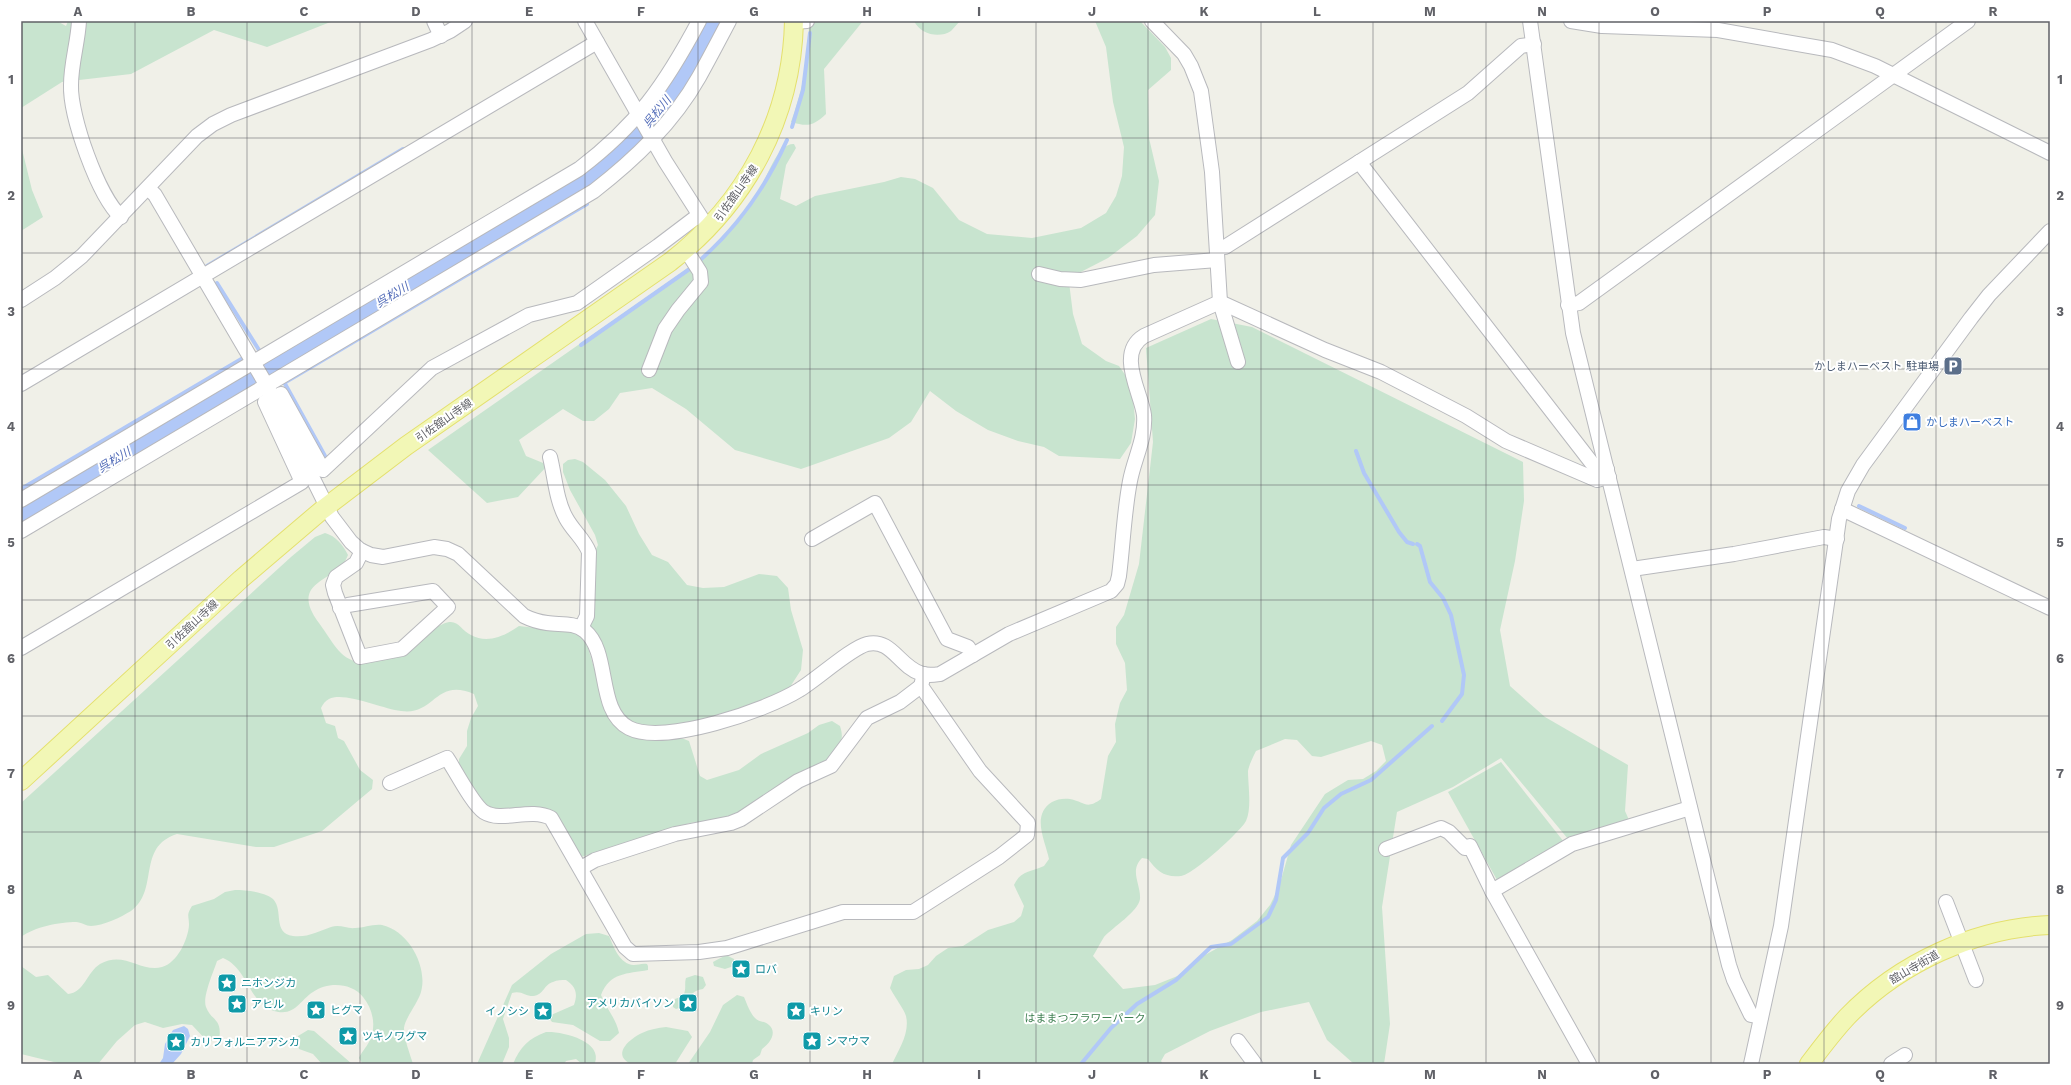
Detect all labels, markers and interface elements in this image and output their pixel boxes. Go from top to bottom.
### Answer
text: A [74,4,83,19]
text: B [187,4,196,19]
text: C [300,4,309,19]
text: D [411,4,421,19]
text: E [525,4,533,19]
text: F [637,4,645,19]
text: G [749,4,759,19]
text: H [862,4,872,19]
text: I [977,4,981,19]
text: J [1088,4,1096,19]
text: K [1199,4,1209,19]
text: L [1313,4,1321,19]
text: M [1424,4,1436,19]
text: N [1537,4,1547,19]
text: O [1650,4,1660,19]
text: P [1763,4,1772,19]
text: Q [1875,4,1885,19]
text: R [1989,4,1998,19]
text: 1 [8,72,14,87]
text: 1 [2057,72,2063,87]
water label: 呉松川 [640,92,675,130]
street label: 引佐舘山寺線 [712,163,761,224]
text: 2 [7,188,15,203]
text: 2 [2056,188,2064,203]
water label: 呉松川 [373,279,413,310]
text: 3 [7,304,15,319]
text: 3 [2056,304,2064,319]
parking icon: かしまハーベスト 駐車場 [1942,355,1964,377]
place label: かしまハーベスト 駐車場 [1814,360,1939,373]
street label: 引佐舘山寺線 [414,396,475,445]
shop icon: かしまハーベスト [1901,411,1923,433]
place label: かしまハーベスト [1926,416,2014,429]
text: 4 [7,419,16,434]
text: 4 [2056,419,2065,434]
water label: 呉松川 [95,444,135,475]
text: 5 [7,535,15,550]
text: 5 [2056,535,2064,550]
street label: 引佐舘山寺線 [164,597,221,652]
text: 6 [7,651,15,666]
text: 6 [2056,651,2064,666]
text: 7 [7,766,15,781]
text: 7 [2056,766,2064,781]
text: 8 [7,882,15,897]
text: 8 [2056,882,2064,897]
street label: 舘山寺街道 [1887,948,1941,987]
place icon: ロバ [730,958,752,980]
place label: ロバ [755,963,777,976]
place icon: ニホンジカ [216,972,238,994]
place label: ニホンジカ [241,977,296,990]
place icon: アメリカバイソン [677,992,699,1014]
place icon: アヒル [226,993,248,1015]
place label: アメリカバイソン [587,997,674,1010]
text: 9 [7,998,15,1013]
place label: アヒル [251,998,284,1011]
text: 9 [2056,998,2064,1013]
place icon: ヒグマ [305,999,327,1021]
place icon: イノシシ [532,1000,554,1022]
place icon: キリン [785,1000,807,1022]
place label: ヒグマ [330,1004,363,1017]
place label: イノシシ [485,1005,529,1018]
place label: キリン [810,1005,843,1018]
park label: はままつフラワーパーク [1025,1012,1145,1025]
place icon: ツキノワグマ [337,1025,359,1047]
place label: ツキノワグマ [362,1030,427,1043]
place icon: シマウマ [801,1030,823,1052]
place icon: カリフォルニアアシカ [165,1031,187,1053]
place label: シマウマ [826,1035,870,1048]
place label: カリフォルニアアシカ [190,1036,300,1049]
text: A [74,1067,83,1082]
text: B [187,1067,196,1082]
text: C [300,1067,309,1082]
text: D [411,1067,421,1082]
text: E [525,1067,533,1082]
text: F [637,1067,645,1082]
text: G [749,1067,759,1082]
text: H [862,1067,872,1082]
text: I [977,1067,981,1082]
text: J [1088,1067,1096,1082]
text: K [1199,1067,1209,1082]
text: L [1313,1067,1321,1082]
text: M [1424,1067,1436,1082]
text: N [1537,1067,1547,1082]
text: O [1650,1067,1660,1082]
text: P [1763,1067,1772,1082]
text: Q [1875,1067,1885,1082]
text: R [1989,1067,1998,1082]

